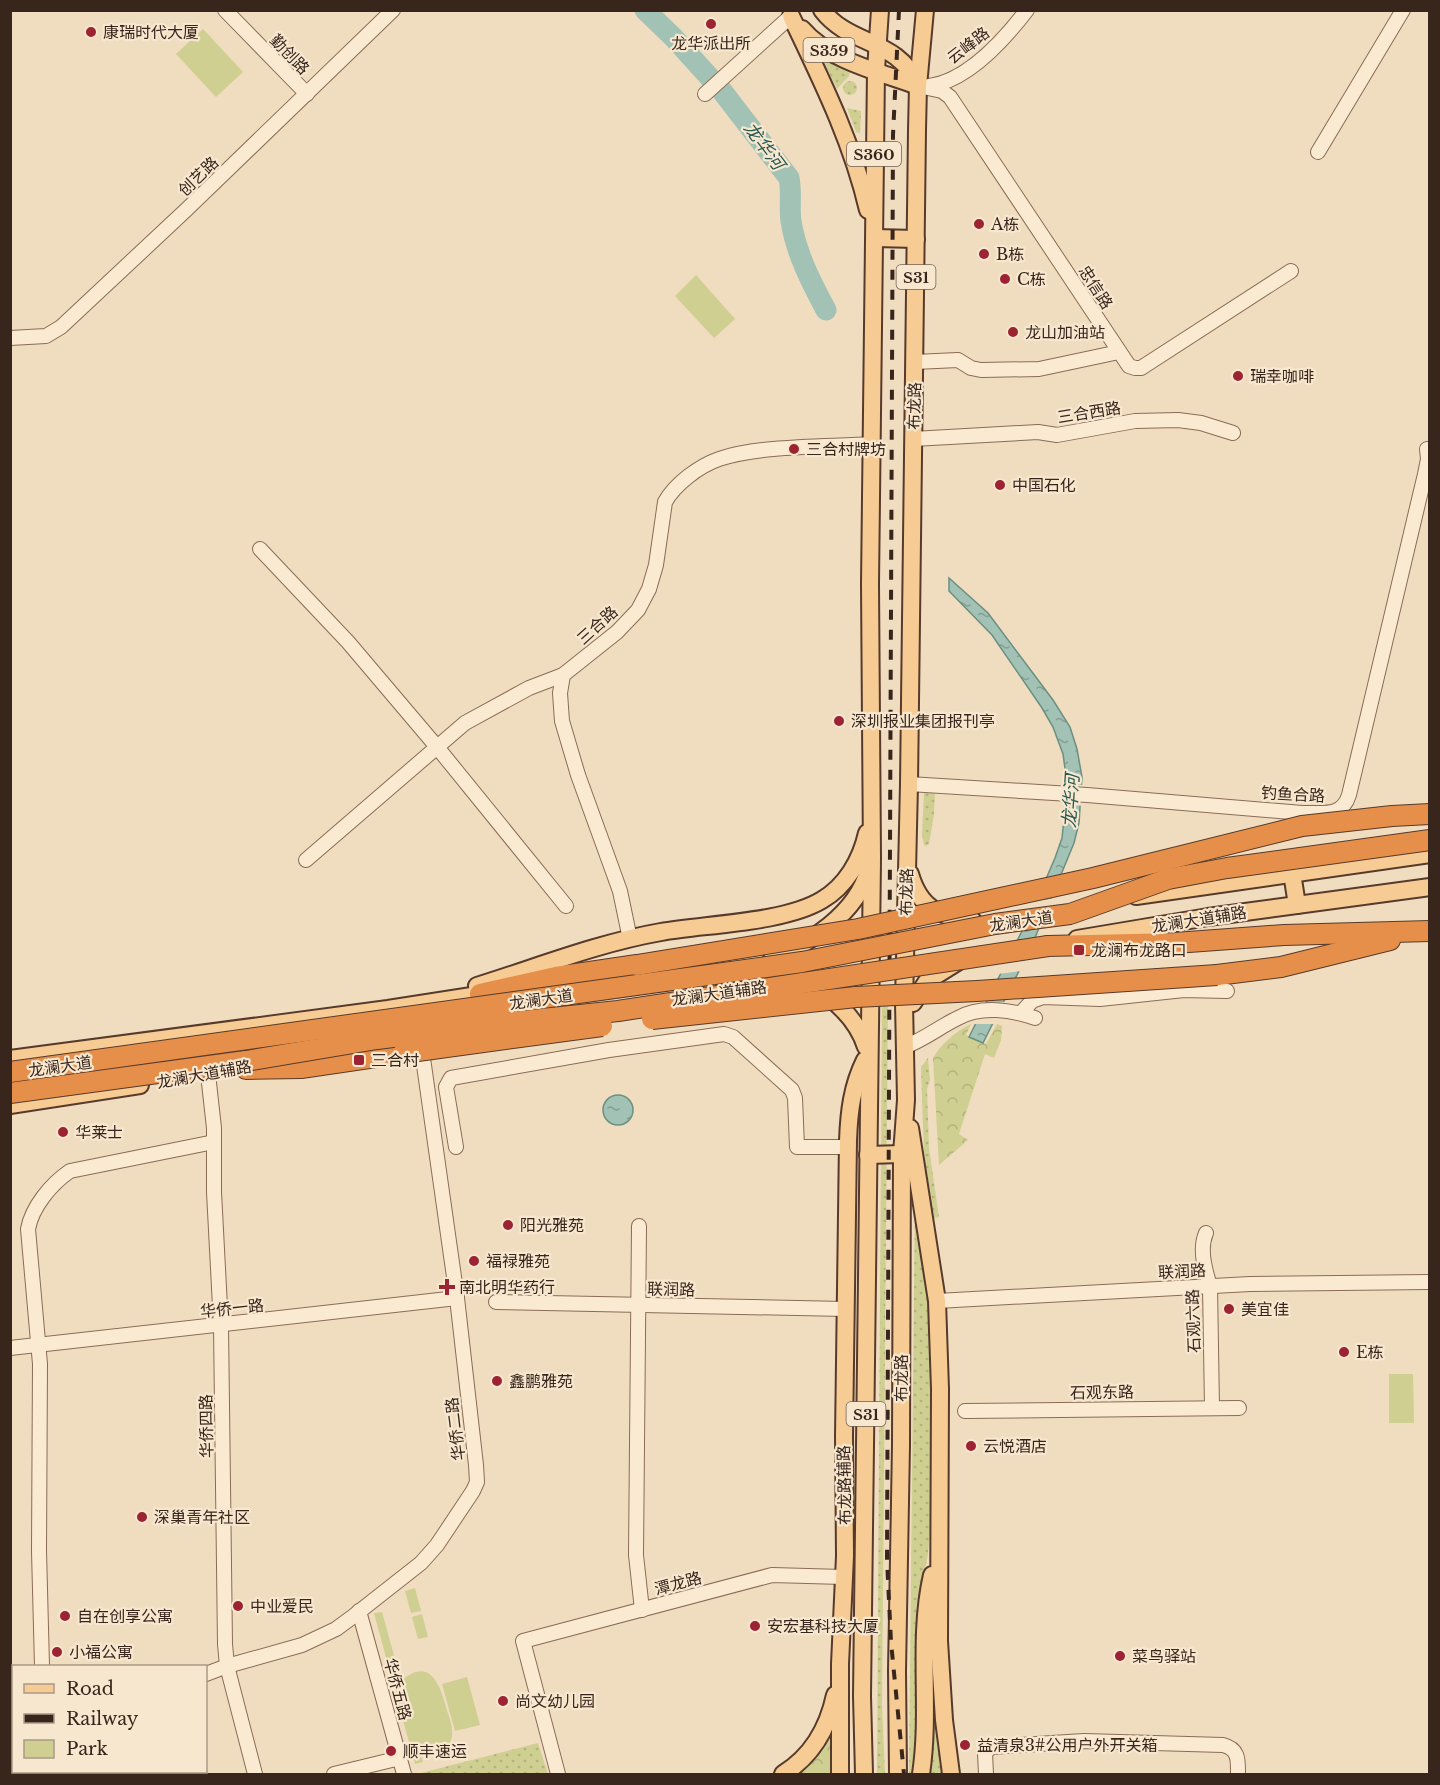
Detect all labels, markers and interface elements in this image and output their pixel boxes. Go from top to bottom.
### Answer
marker: 龙华派出所 [704,17,718,31]
place label: 康瑞时代大厦 [103,22,199,42]
street label: 云峰路 [943,22,993,68]
marker: 康瑞时代大厦 [84,25,98,39]
street label: 勤创路 [266,30,314,78]
place label: 龙华派出所 [671,33,751,53]
road number: S359 [804,38,854,62]
water label: 龙华河 [739,118,791,177]
road number: S360 [847,142,901,166]
street label: 创艺路 [174,152,222,200]
place label: A栋 [990,214,1019,234]
marker: A栋 [972,217,986,231]
place label: B栋 [996,244,1024,264]
marker: B栋 [977,247,991,261]
street label: 忠信路 [1075,261,1117,313]
road number: S31 [896,265,936,289]
place label: C栋 [1017,269,1046,289]
marker: C栋 [998,272,1012,286]
place label: 龙山加油站 [1025,322,1105,342]
marker: 龙山加油站 [1006,325,1020,339]
place label: 瑞幸咖啡 [1250,366,1314,386]
marker: 瑞幸咖啡 [1231,369,1245,383]
street label: 布龙路 [904,382,924,430]
street label: 三合西路 [1056,397,1122,427]
place label: 三合村牌坊 [806,439,886,459]
marker: 三合村牌坊 [787,442,801,456]
place label: 中国石化 [1012,475,1076,495]
marker: 中国石化 [993,478,1007,492]
street label: 三合路 [572,602,622,648]
place label: 深圳报业集团报刊亭 [851,711,995,731]
marker: 深圳报业集团报刊亭 [832,714,846,728]
water label: 龙华河 [1058,770,1084,829]
street label: 钓鱼合路 [1261,782,1325,806]
street label: 布龙路 [896,868,916,916]
street label: 龙澜大道辅路 [1150,902,1248,936]
street label: 龙澜大道 [988,907,1054,935]
place label: 龙澜布龙路口 [1091,940,1187,960]
marker: 龙澜布龙路口 [1072,943,1086,957]
street label: 龙澜大道辅路 [670,976,768,1010]
street label: 龙澜大道 [508,985,574,1013]
place label: 三合村 [371,1050,419,1070]
street label: 龙澜大道 [27,1052,93,1080]
marker: 三合村 [352,1053,366,1067]
street label: 龙澜大道辅路 [155,1056,253,1092]
place label: 华莱士 [75,1122,123,1142]
marker: 华莱士 [56,1125,70,1139]
place label: 阳光雅苑 [520,1215,584,1235]
marker: 阳光雅苑 [501,1218,515,1232]
place label: 福禄雅苑 [486,1251,550,1271]
marker: 福禄雅苑 [467,1254,481,1268]
street label: 联润路 [1158,1260,1206,1282]
place label: 南北明华药行 [459,1277,555,1297]
street label: 联润路 [647,1279,695,1299]
marker: 南北明华药行 [440,1280,454,1294]
street label: 石观六路 [1182,1289,1204,1353]
street label: 华侨一路 [199,1295,265,1321]
place label: 美宜佳 [1241,1299,1289,1319]
marker: 美宜佳 [1222,1302,1236,1316]
place label: E栋 [1356,1342,1384,1362]
marker: E栋 [1337,1345,1351,1359]
street label: 布龙路 [891,1354,911,1402]
place label: 鑫鹏雅苑 [509,1371,573,1391]
marker: 鑫鹏雅苑 [490,1374,504,1388]
street label: 石观东路 [1070,1381,1134,1403]
street label: 华侨四路 [195,1394,217,1458]
street label: 华侨二路 [441,1396,469,1462]
road number: S31 [846,1402,886,1426]
place label: 云悦酒店 [983,1436,1047,1456]
marker: 云悦酒店 [964,1439,978,1453]
street label: 布龙路辅路 [833,1445,855,1525]
place label: 深巢青年社区 [154,1507,250,1527]
marker: 深巢青年社区 [135,1510,149,1524]
street label: 潭龙路 [652,1567,704,1599]
place label: 中业爱民 [250,1596,314,1616]
marker: 中业爱民 [231,1599,245,1613]
place label: 自在创享公寓 [77,1606,173,1626]
marker: 自在创享公寓 [58,1609,72,1623]
place label: 安宏基科技大厦 [767,1616,879,1636]
marker: 安宏基科技大厦 [748,1619,762,1633]
place label: 小福公寓 [69,1642,133,1662]
marker: 小福公寓 [50,1645,64,1659]
place label: 菜鸟驿站 [1132,1646,1196,1666]
marker: 菜鸟驿站 [1113,1649,1127,1663]
street label: 华侨五路 [380,1655,416,1723]
legend [12,1665,207,1773]
text: Road [66,1678,114,1700]
place label: 尚文幼儿园 [515,1691,595,1711]
marker: 尚文幼儿园 [496,1694,510,1708]
text: Railway [66,1708,139,1730]
place label: 益清泉3#公用户外开关箱 [977,1735,1158,1755]
text: Park [66,1738,108,1760]
marker: 益清泉3#公用户外开关箱 [958,1738,972,1752]
place label: 顺丰速运 [403,1741,467,1761]
marker: 顺丰速运 [384,1744,398,1758]

